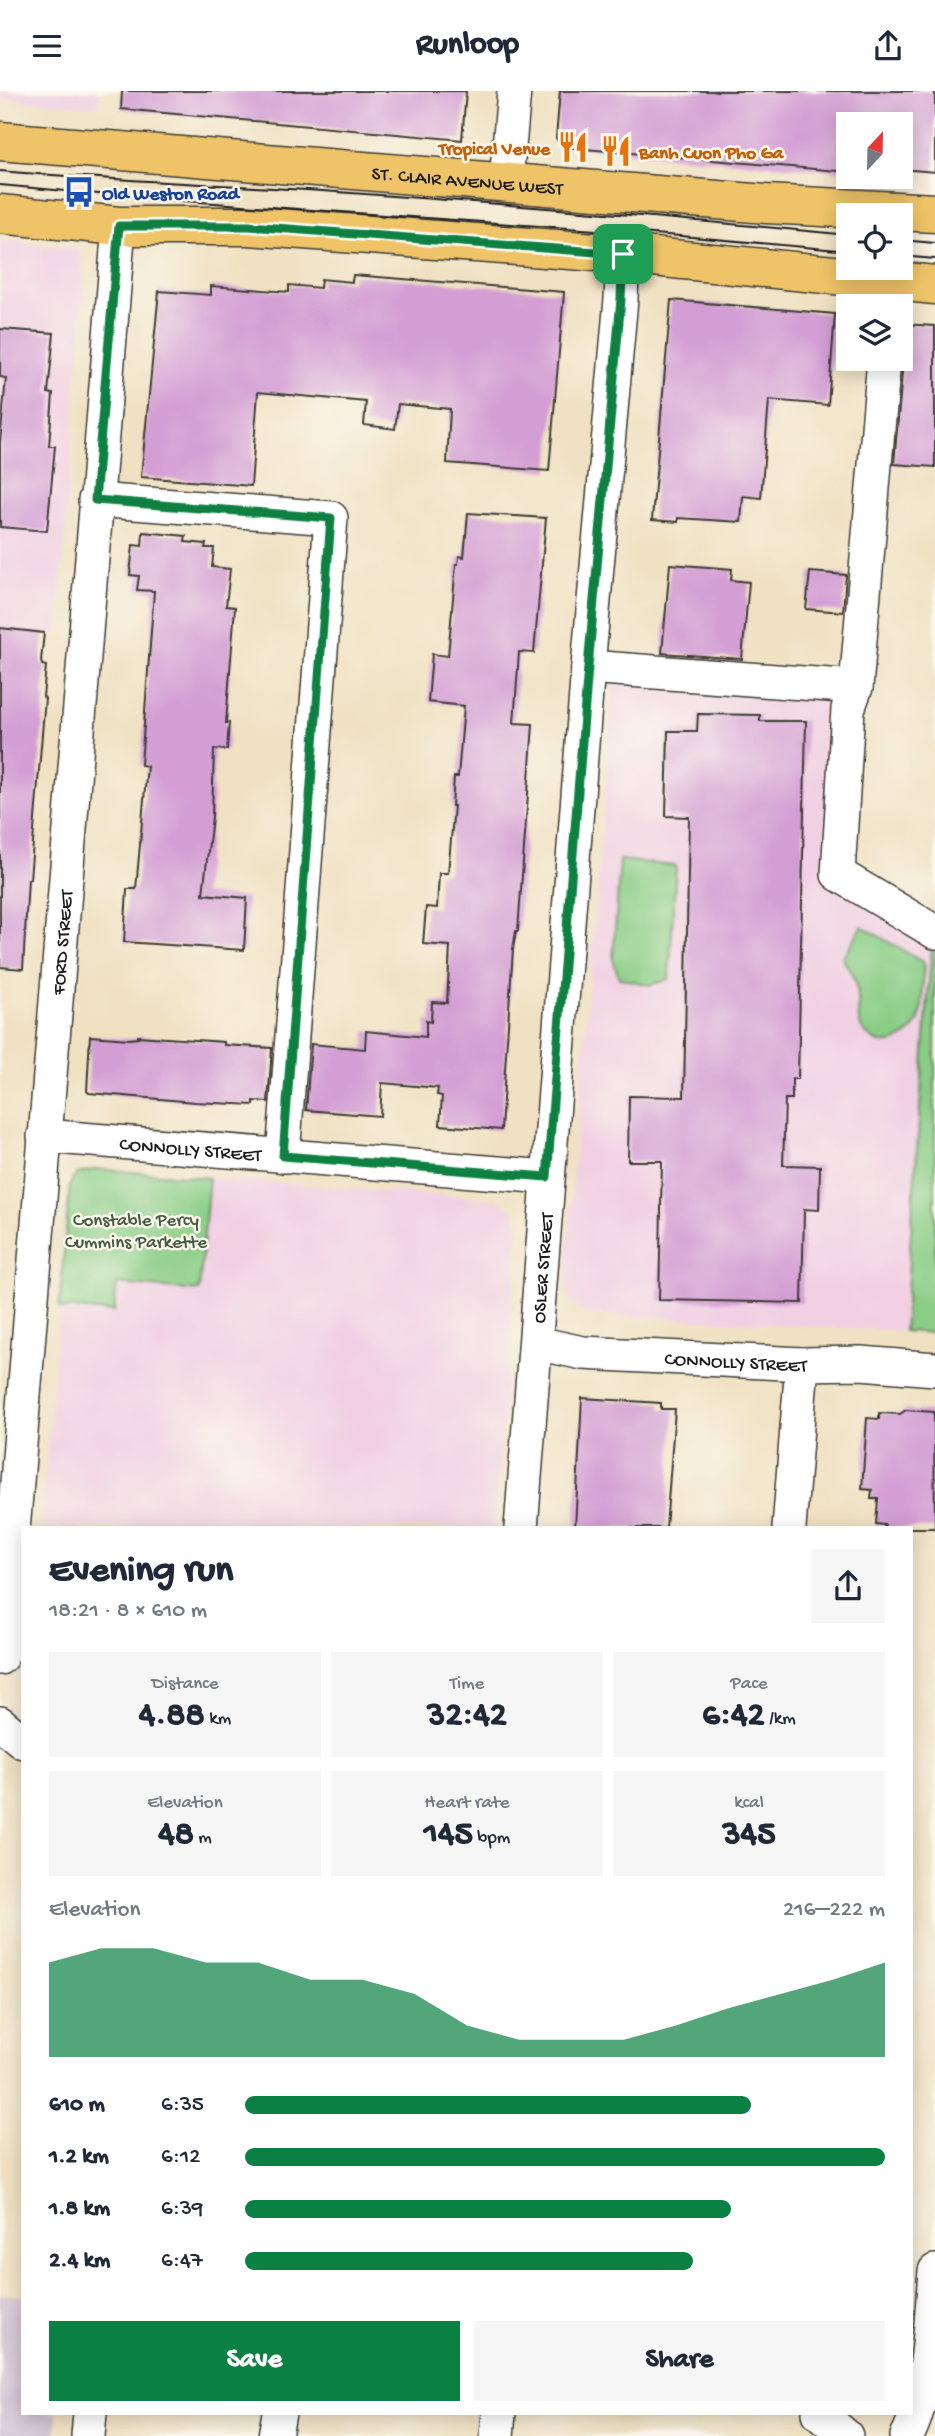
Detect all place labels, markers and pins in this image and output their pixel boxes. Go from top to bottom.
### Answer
restaurant icon: Tropical Venue [556,130,590,164]
restaurant icon: Banh Cuon Pho Ga [599,134,633,168]
place label: Tropical Venue [437,139,551,162]
place label: Banh Cuon Pho Ga [638,143,785,166]
bus stop icon: Old Weston Road [62,175,96,209]
place label: Old Weston Road [102,184,241,207]
pin [593,224,653,284]

